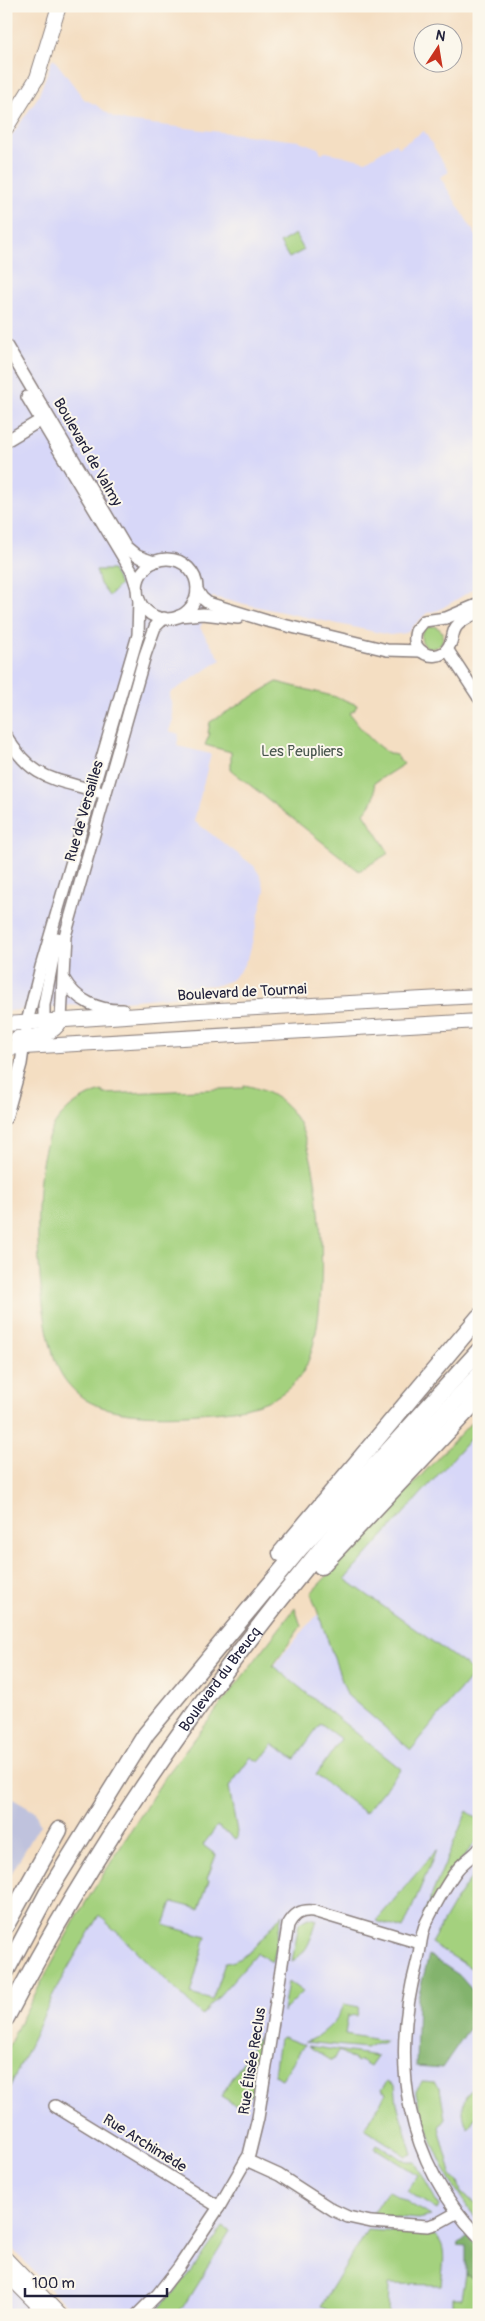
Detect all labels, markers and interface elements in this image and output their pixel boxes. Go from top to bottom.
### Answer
north arrow [412,22,462,72]
text: N [434,26,447,45]
street label: Boulevard de Valmy [49,395,127,510]
park label: Les Peupliers [261,742,343,761]
street label: Rue de Versailles [61,758,108,864]
street label: Boulevard de Tournai [177,980,307,1005]
street label: Boulevard du Breucq [175,1623,265,1736]
street label: Rue Élisée Reclus [235,2006,270,2116]
street label: Rue Archimède [99,2110,191,2177]
scale bar [25,2266,168,2298]
text: 100 m [32,2274,75,2293]

